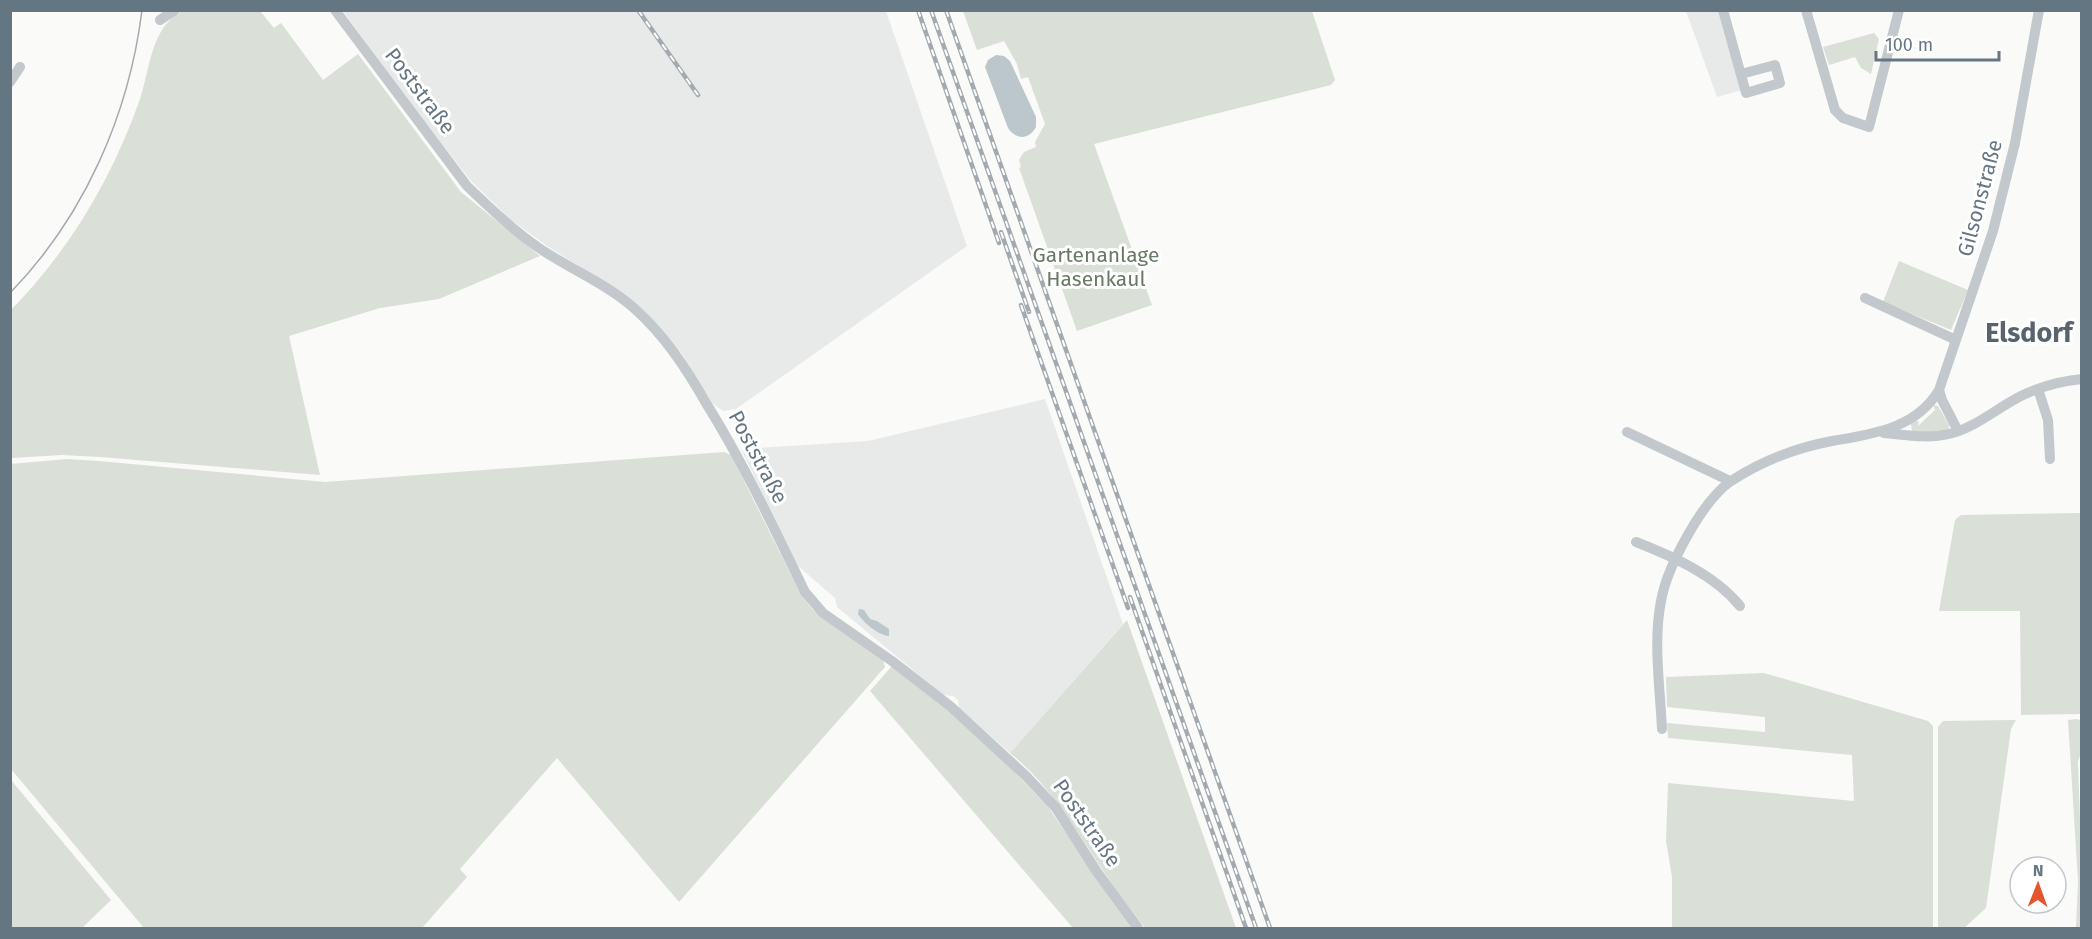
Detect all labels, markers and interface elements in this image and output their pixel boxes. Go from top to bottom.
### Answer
scale bar [1876,24,1999,62]
text: 100 m [1885,34,1933,56]
street label: Poststraße [379,43,461,139]
street label: Gilsonstraße [1952,137,2008,259]
park label: Gartenanlage Hasenkaul [1033,242,1159,292]
district label: Elsdorf [1985,317,2075,349]
street label: Poststraße [723,406,793,508]
street label: Poststraße [1047,774,1127,872]
north arrow [2008,855,2068,915]
text: N [2033,861,2044,880]

